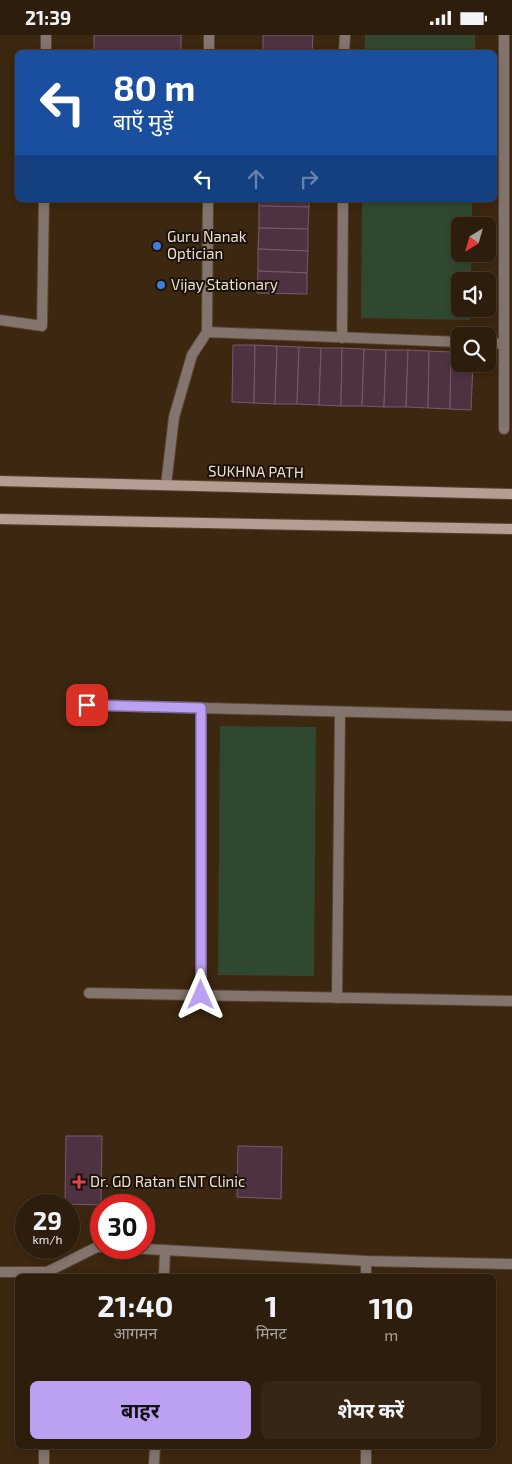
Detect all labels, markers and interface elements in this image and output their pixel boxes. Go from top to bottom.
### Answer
text: 21:39 [25,6,71,29]
text: 80 m [113,66,195,108]
icon: left [30,70,95,135]
text: बाएँ मुड़ें [113,108,173,134]
icon: left [189,165,217,193]
icon: ahead [242,165,270,193]
icon: right [295,165,323,193]
north arrow [451,217,496,263]
map controls [451,217,496,372]
place label: Guru Nanak Optician [167,227,247,262]
marker: Guru Nanak Optician [151,240,163,252]
button: sound [451,272,496,317]
place label: Vijay Stationary [171,275,278,294]
marker: Vijay Stationary [155,279,167,291]
button: search [451,327,496,372]
street label: SUKHNA PATH [208,461,304,481]
pin [66,684,108,726]
icon: arrive [73,691,101,719]
position arrow [174,968,226,1020]
place label: Dr. GD Ratan ENT Clinic [90,1172,245,1190]
marker: Dr. GD Ratan ENT Clinic [72,1175,86,1189]
speed limit sign: 30 [90,1194,155,1259]
text: 29 [33,1205,62,1235]
text: km/h [33,1232,62,1246]
text: 21:40 [97,1287,173,1323]
text: 1 [265,1287,278,1323]
text: 110 [369,1289,414,1325]
text: आगमन [113,1323,157,1342]
text: मिनट [256,1323,286,1342]
text: m [384,1325,398,1344]
button: बाहर [30,1381,251,1439]
button: शेयर करें [261,1381,481,1439]

